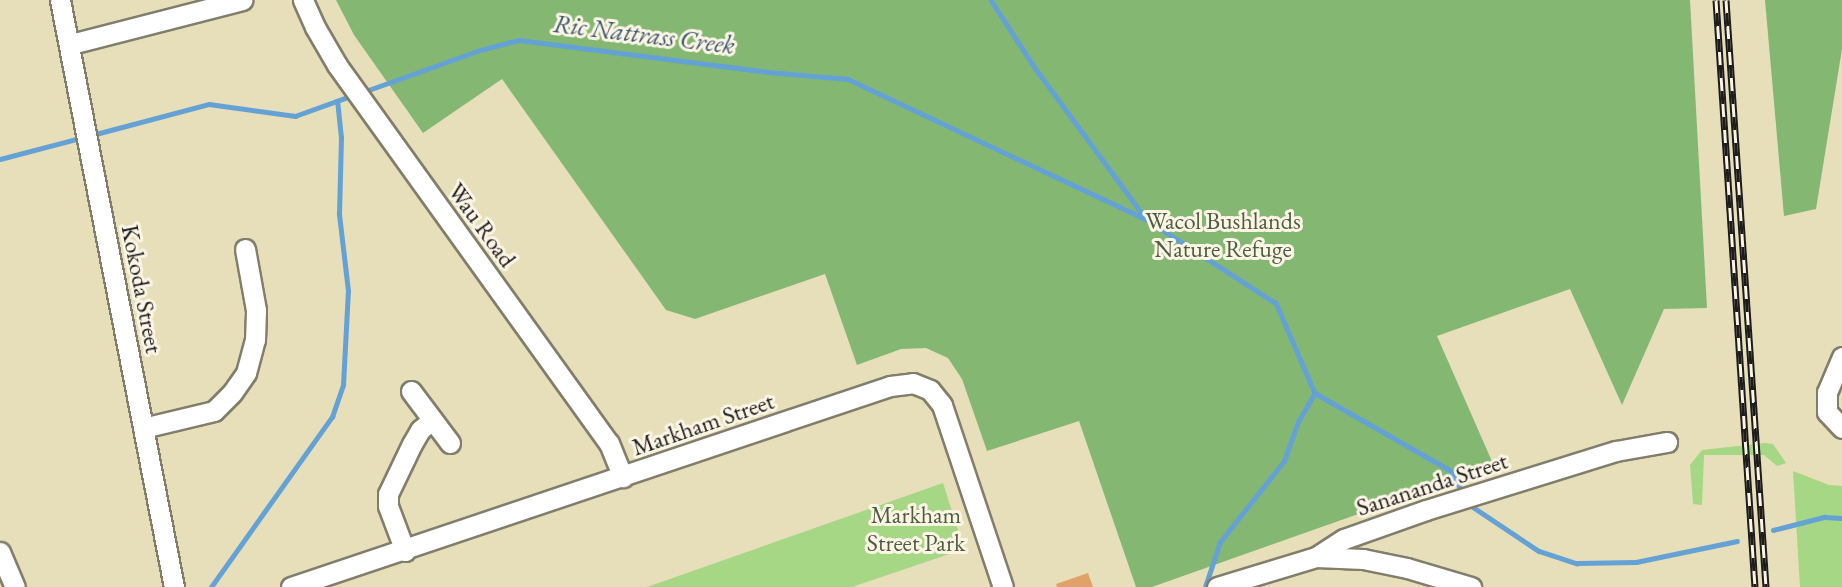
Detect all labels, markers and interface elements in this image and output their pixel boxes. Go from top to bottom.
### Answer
water label: Ric Nattrass Creek [551,8,737,62]
street label: Wau Road [442,177,522,273]
park label: Wacol Bushlands Nature Refuge [1145,207,1301,263]
street label: Kokoda Street [115,222,169,356]
street label: Markham Street [628,386,778,462]
street label: Sanananda Street [1353,446,1511,522]
park label: Markham Street Park [867,501,965,557]

